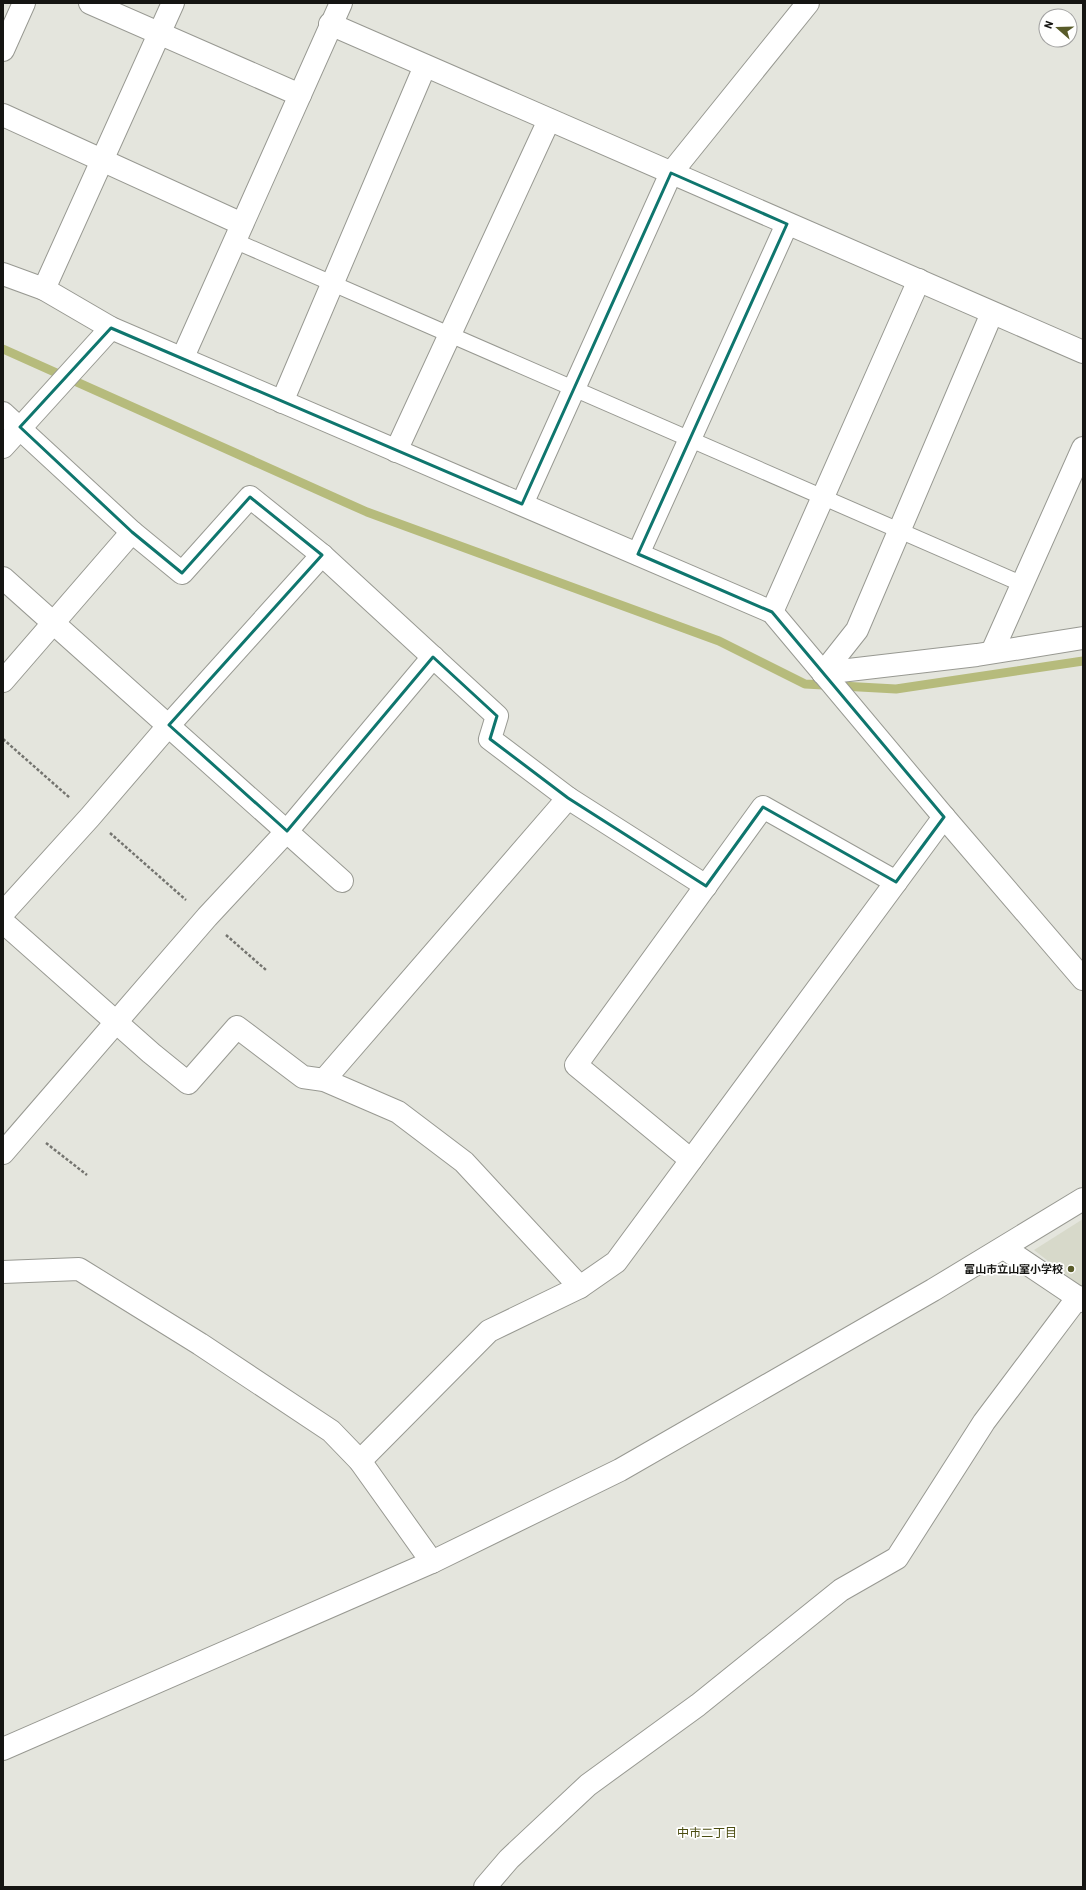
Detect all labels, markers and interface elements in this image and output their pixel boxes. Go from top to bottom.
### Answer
north arrow [1038,8,1078,48]
text: N [1041,19,1055,30]
place label: 富山市立山室小学校 [964,1262,1063,1275]
marker: 富山市立山室小学校 [1066,1264,1076,1274]
district label: 中市二丁目 [677,1825,737,1839]

